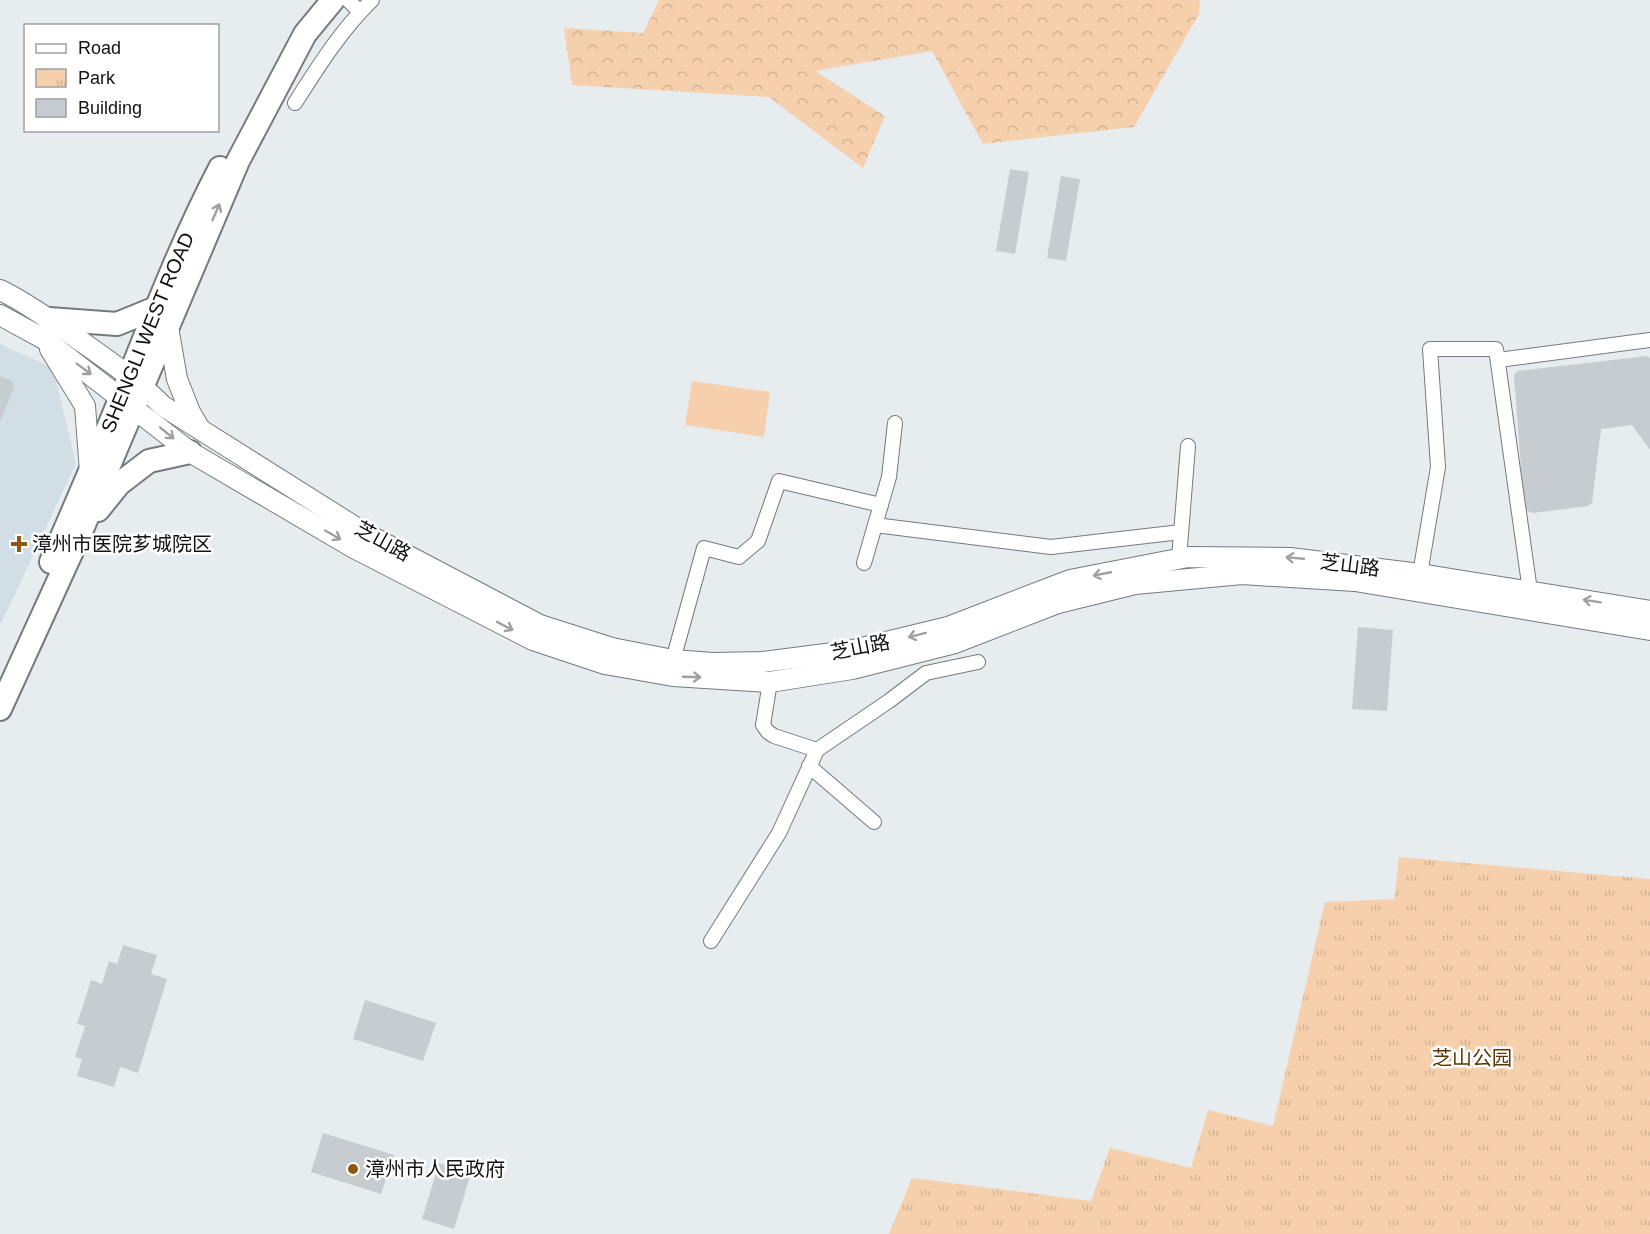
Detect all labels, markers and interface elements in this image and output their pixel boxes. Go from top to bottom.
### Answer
legend [24,24,219,132]
text: Road [78,38,121,58]
text: Park [78,68,116,88]
text: Building [78,98,142,118]
one-way arrow [211,203,222,222]
street label: SHENGLI WEST ROAD [97,229,198,436]
one-way arrow [76,363,92,376]
one-way arrow [159,426,175,439]
street label: 芝山路 [351,517,415,565]
one-way arrow [323,530,341,541]
place label: 漳州市医院芗城院区 [32,533,212,555]
marker: 漳州市医院芗城院区 [10,535,28,553]
street label: 芝山路 [1319,550,1381,580]
one-way arrow [1286,552,1306,563]
one-way arrow [1093,569,1112,580]
one-way arrow [1583,595,1603,606]
one-way arrow [496,620,513,632]
one-way arrow [908,629,927,641]
street label: 芝山路 [828,630,892,664]
one-way arrow [681,672,701,683]
park label: 芝山公园 [1432,1047,1512,1069]
place label: 漳州市人民政府 [365,1158,505,1180]
marker: 漳州市人民政府 [346,1162,360,1176]

